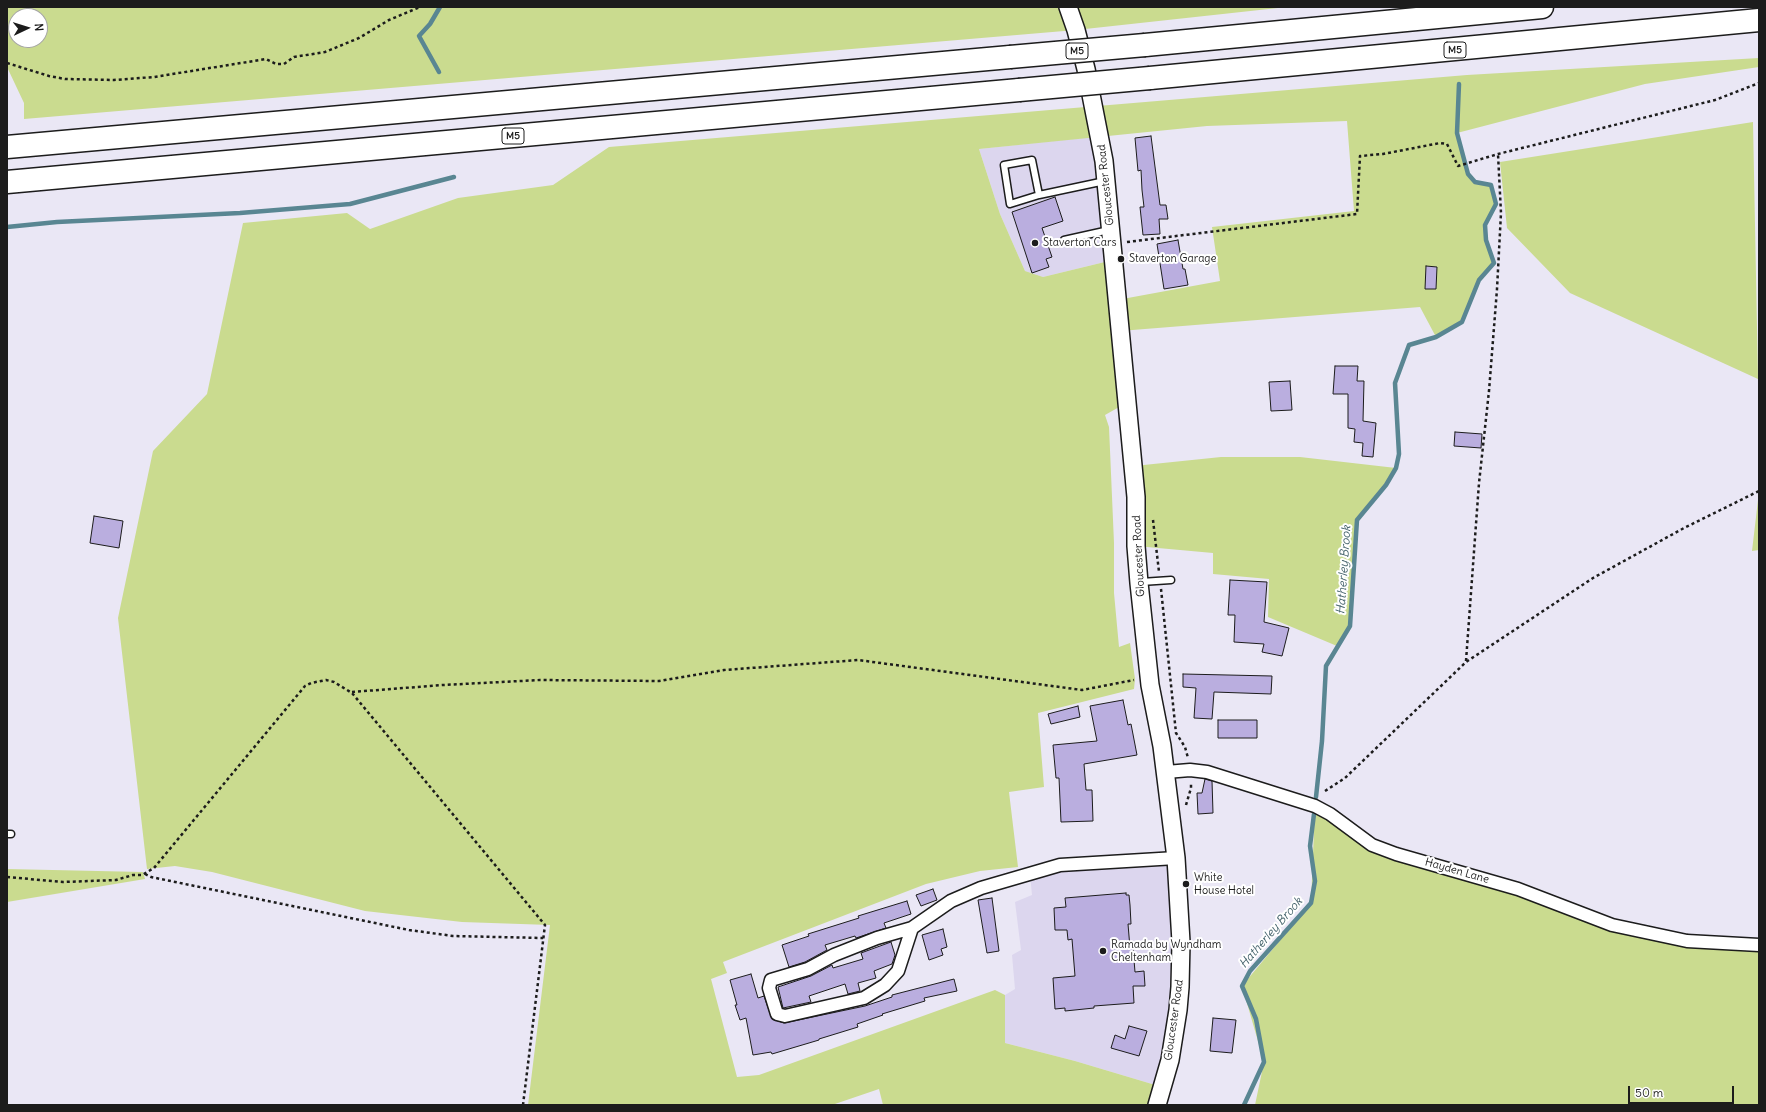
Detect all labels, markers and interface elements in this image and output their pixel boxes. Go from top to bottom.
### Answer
north arrow [8,8,48,48]
text: N [32,23,46,32]
road number: M5 [1444,42,1466,58]
road number: M5 [1066,43,1088,59]
road number: M5 [502,128,524,144]
street label: Gloucester Road [1095,144,1117,226]
place label: Staverton Cars [1043,236,1116,250]
marker: Staverton Cars [1030,238,1040,248]
place label: Staverton Garage [1129,252,1216,266]
marker: Staverton Garage [1116,254,1126,264]
street label: Gloucester Road [1130,515,1148,597]
water label: Hatherley Brook [1334,525,1354,615]
street label: Hayden Lane [1423,856,1491,886]
place label: White House Hotel [1194,871,1254,897]
marker: White House Hotel [1181,879,1191,889]
water label: Hatherley Brook [1236,895,1306,971]
place label: Ramada by Wyndham Cheltenham [1111,938,1222,964]
marker: Ramada by Wyndham Cheltenham [1098,946,1108,956]
street label: Gloucester Road [1162,979,1186,1061]
scale bar [1630,1078,1736,1104]
text: 50 m [1635,1085,1663,1100]

